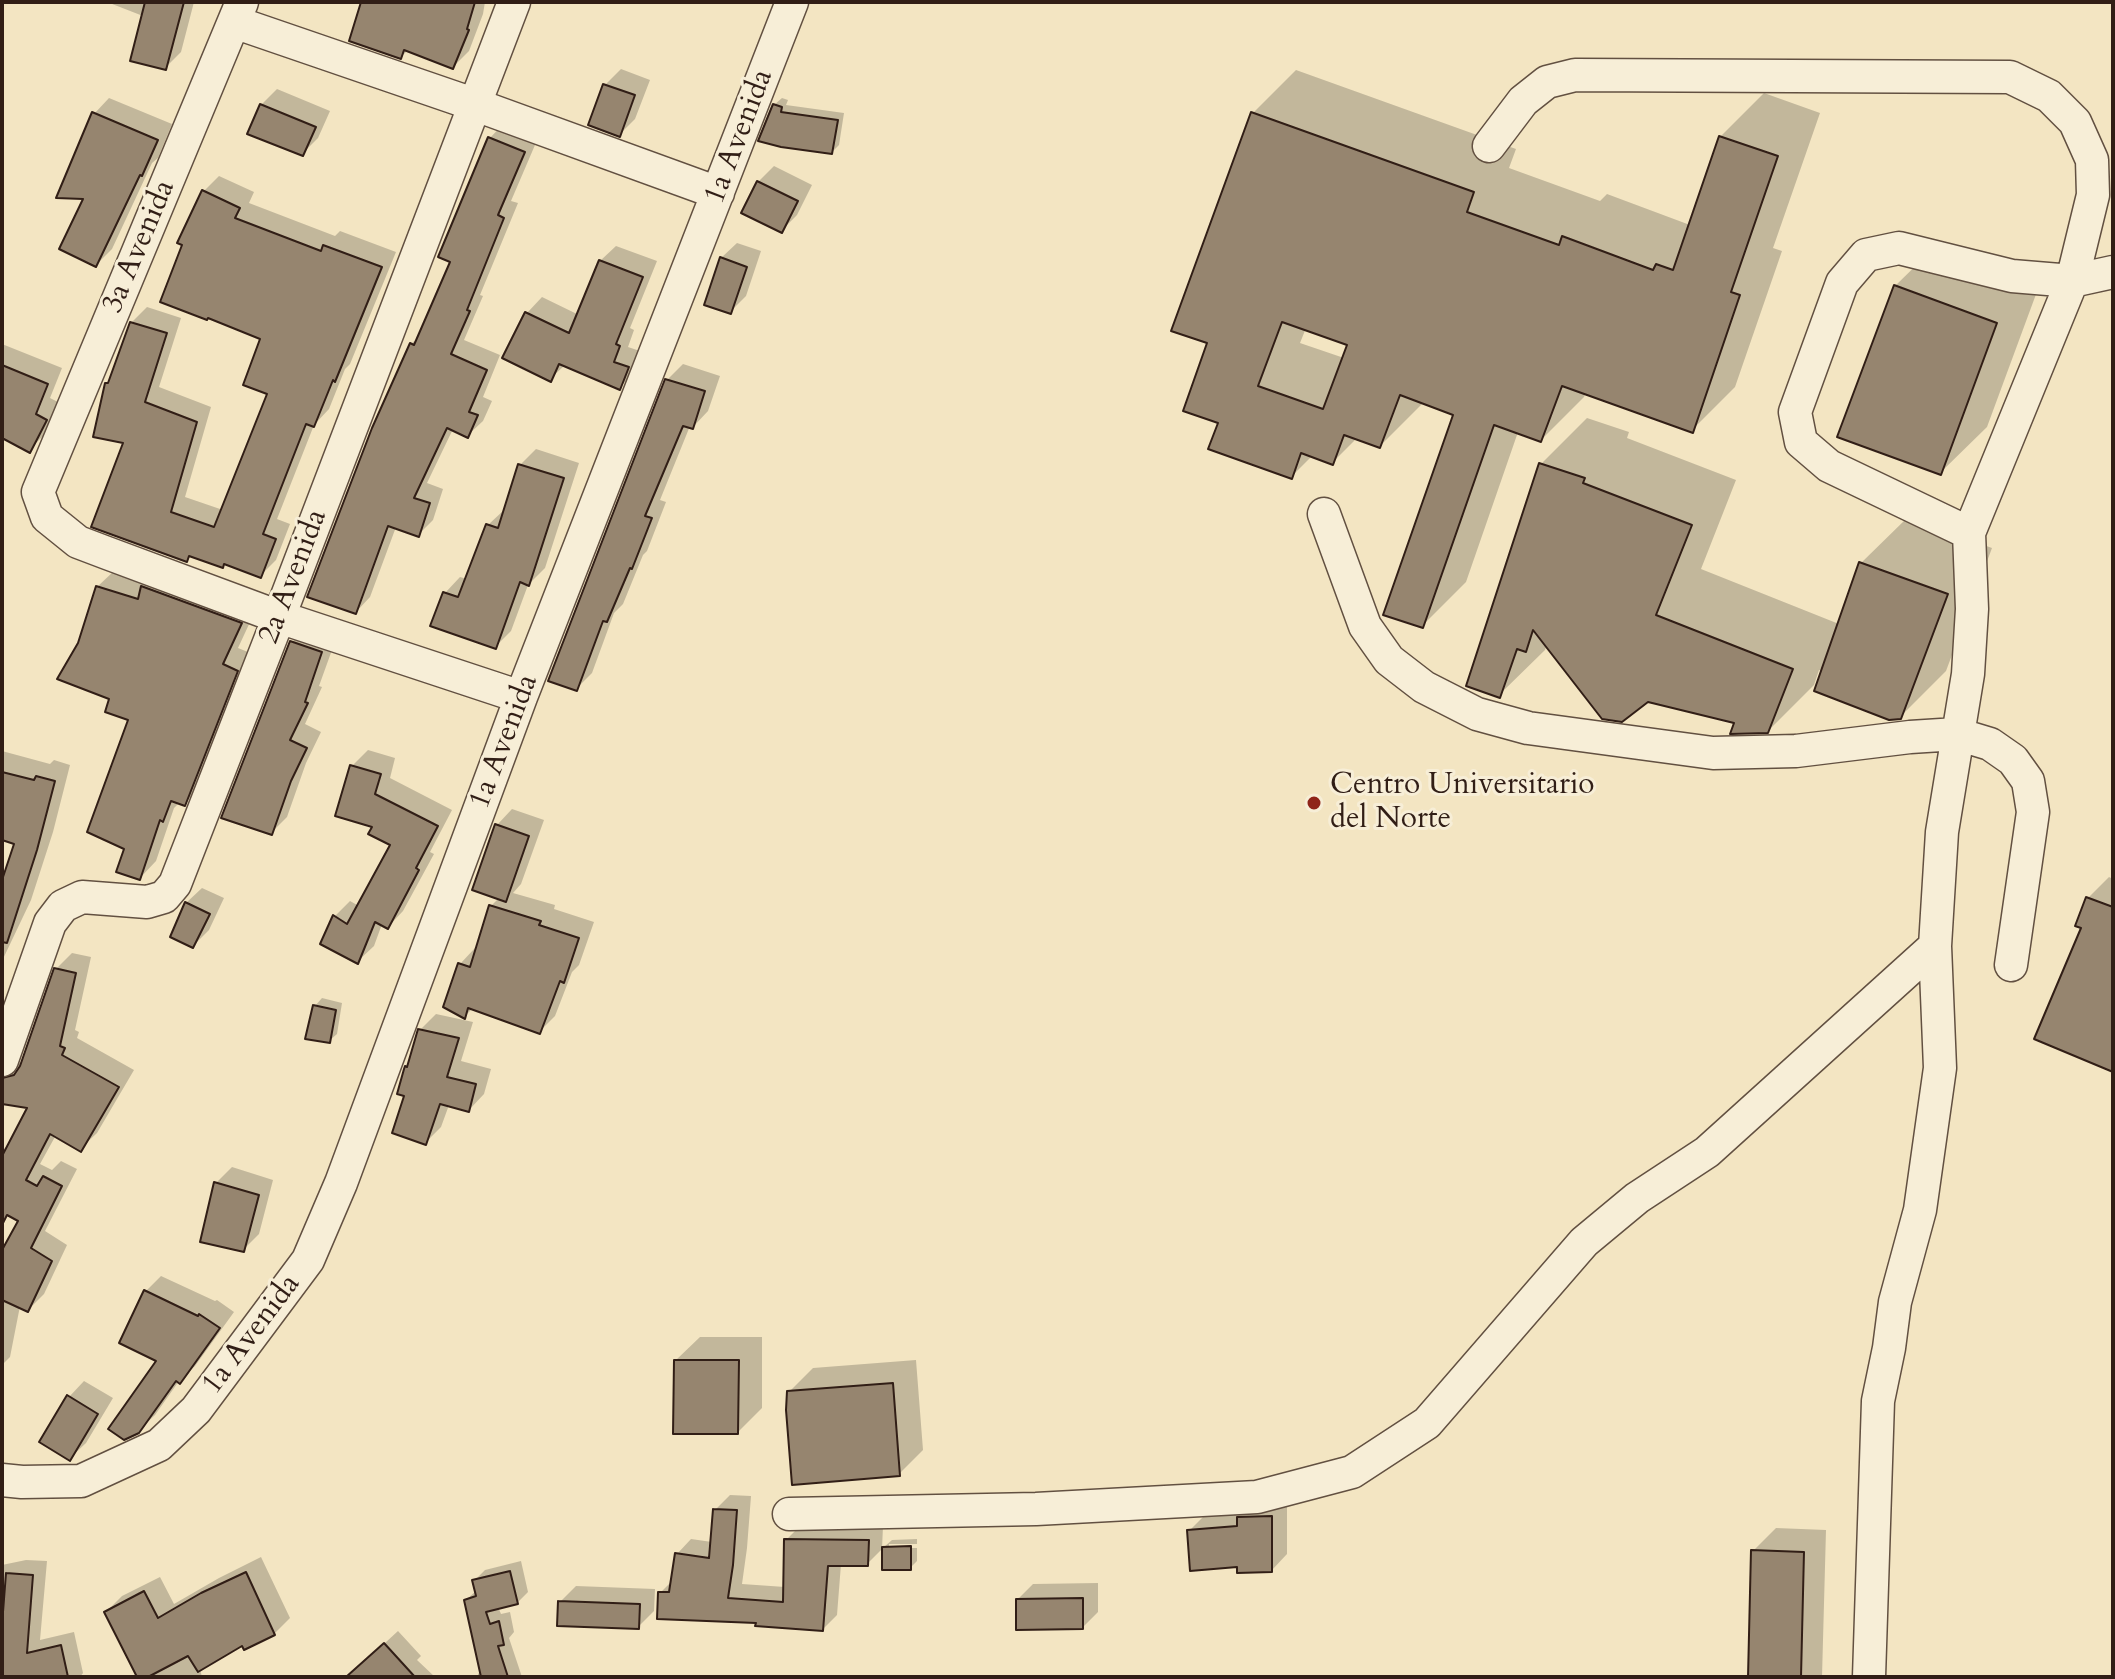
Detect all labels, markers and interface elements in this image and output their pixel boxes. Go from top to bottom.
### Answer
street label: 1a Avenida [698,65,782,209]
street label: 3a Avenida [96,175,184,319]
street label: 2a Avenida [252,505,336,649]
street label: 1a Avenida [463,670,547,814]
place label: Centro Universitario del Norte [1330,768,1595,838]
marker: Centro Universitario del Norte [1305,794,1323,812]
street label: 1a Avenida [195,1268,309,1402]

